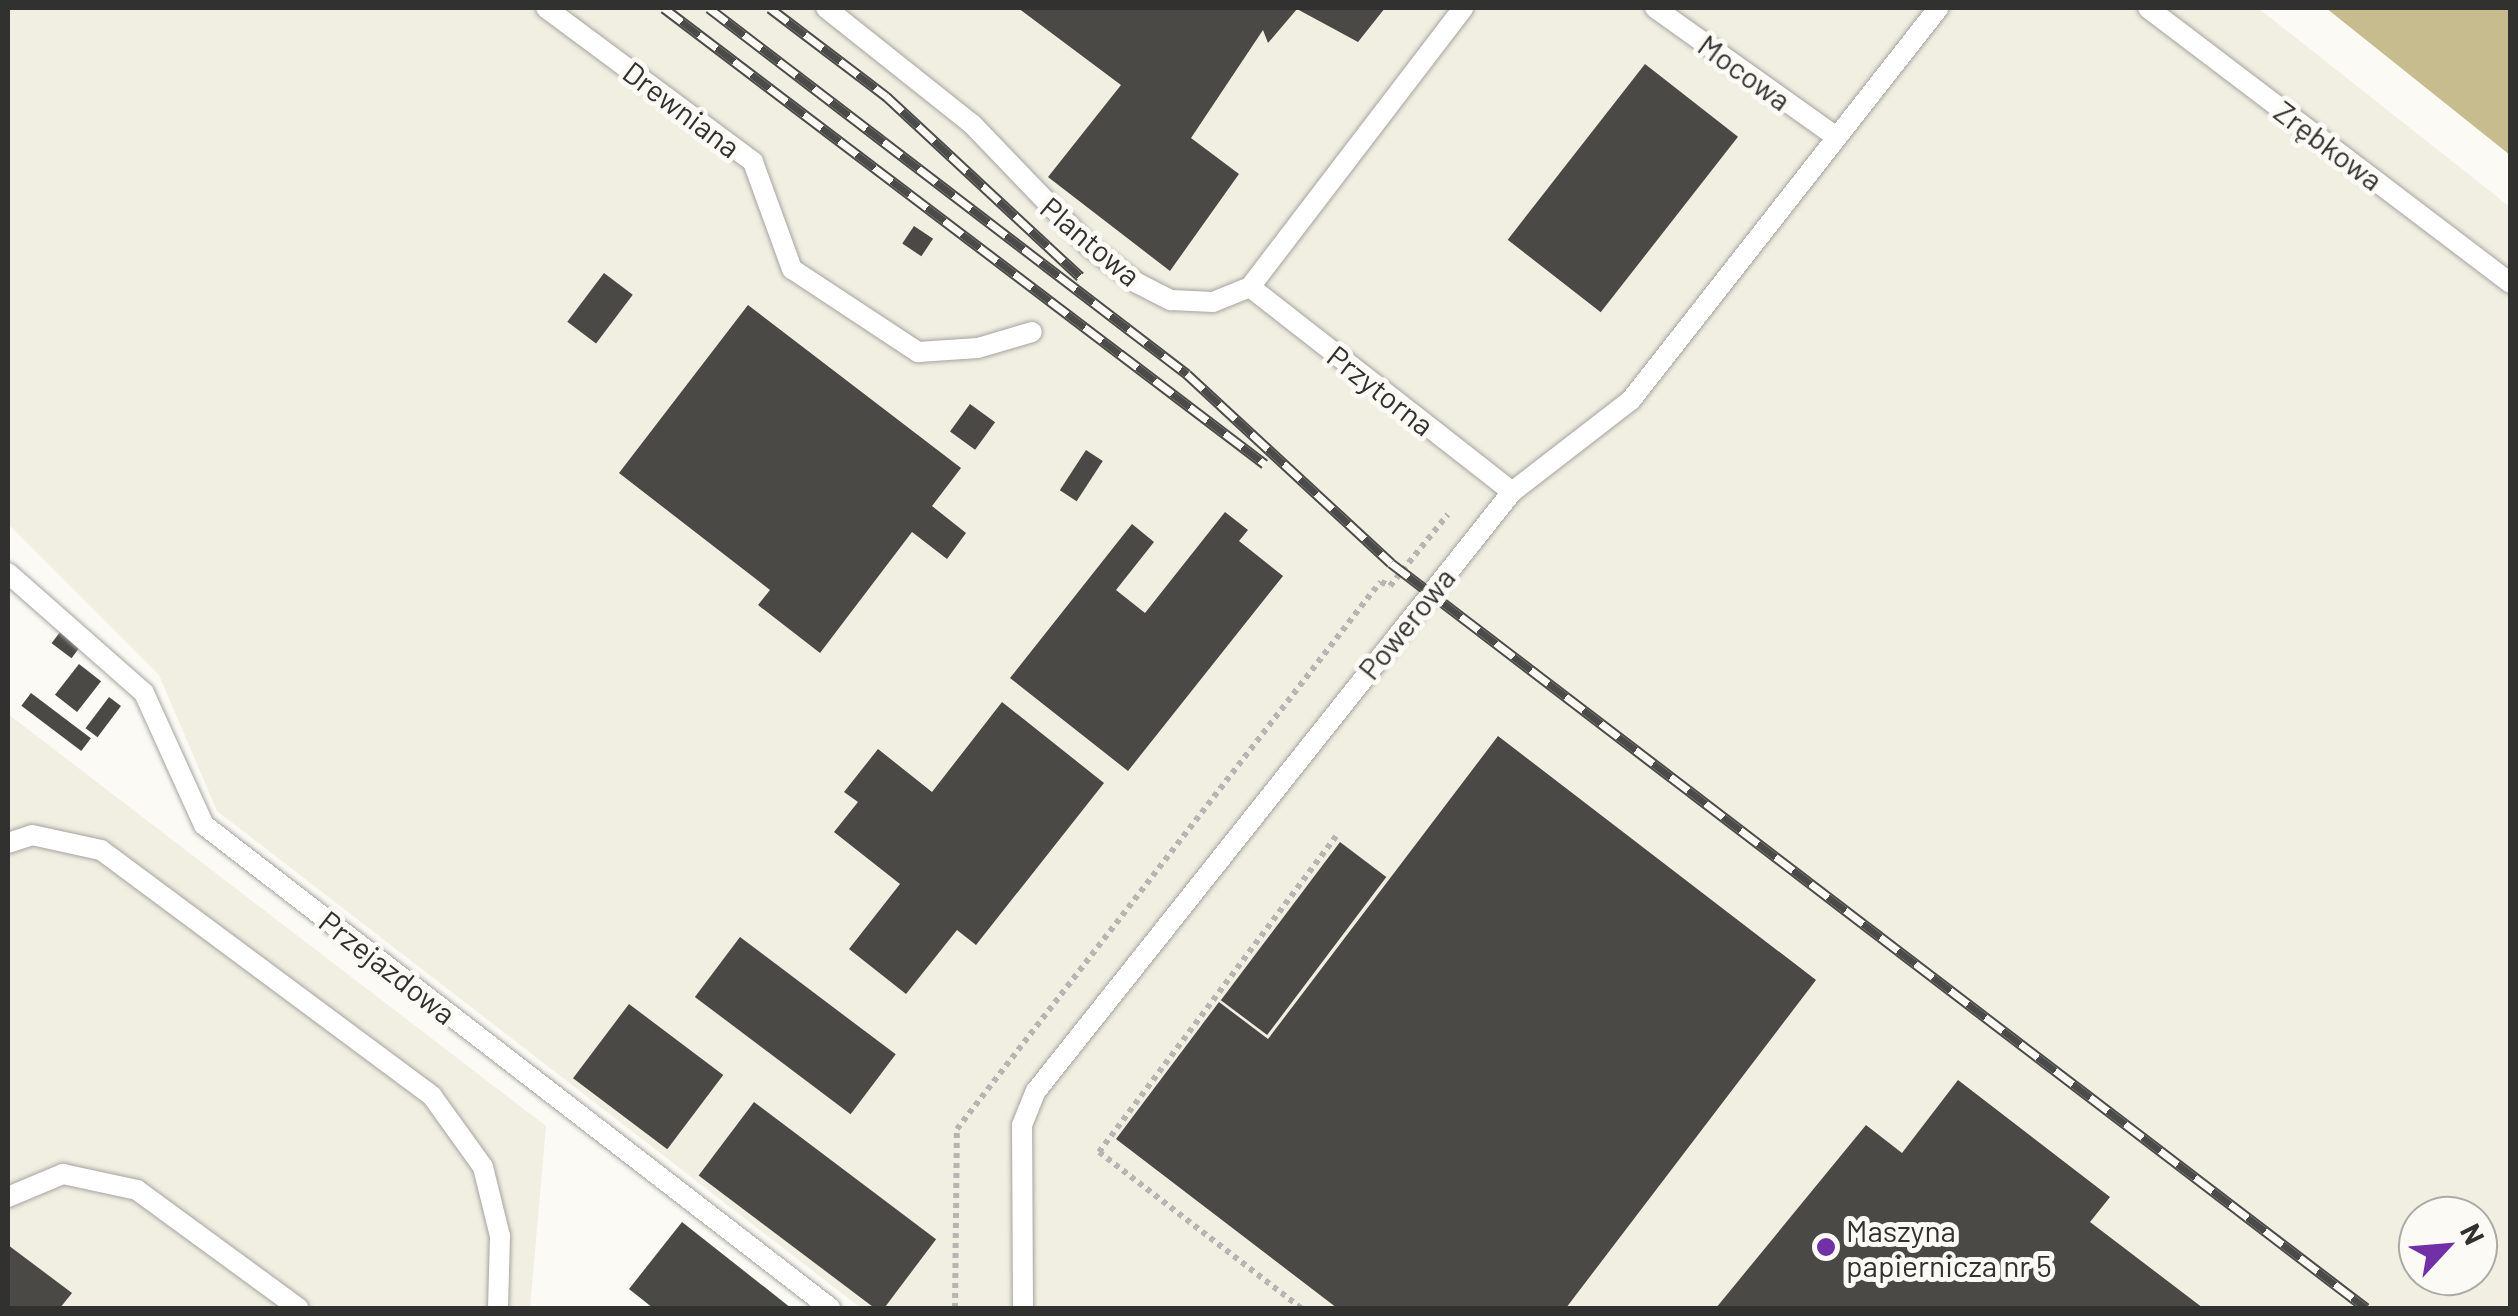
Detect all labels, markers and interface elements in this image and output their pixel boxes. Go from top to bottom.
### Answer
street label: Mocowa [1692,26,1798,118]
street label: Drewniana [616,53,748,165]
street label: Zrębkowa [2268,93,2390,197]
street label: Plantowa [1034,189,1148,293]
street label: Przytorna [1321,337,1441,443]
street label: Powerowa [1350,560,1462,686]
street label: Przejazdowa [313,903,463,1031]
north arrow [2398,1196,2498,1296]
place label: Maszyna papiernicza nr 5 [1846,1212,2052,1282]
text: N [2454,1218,2493,1250]
marker: Maszyna papiernicza nr 5 [1815,1236,1837,1258]

